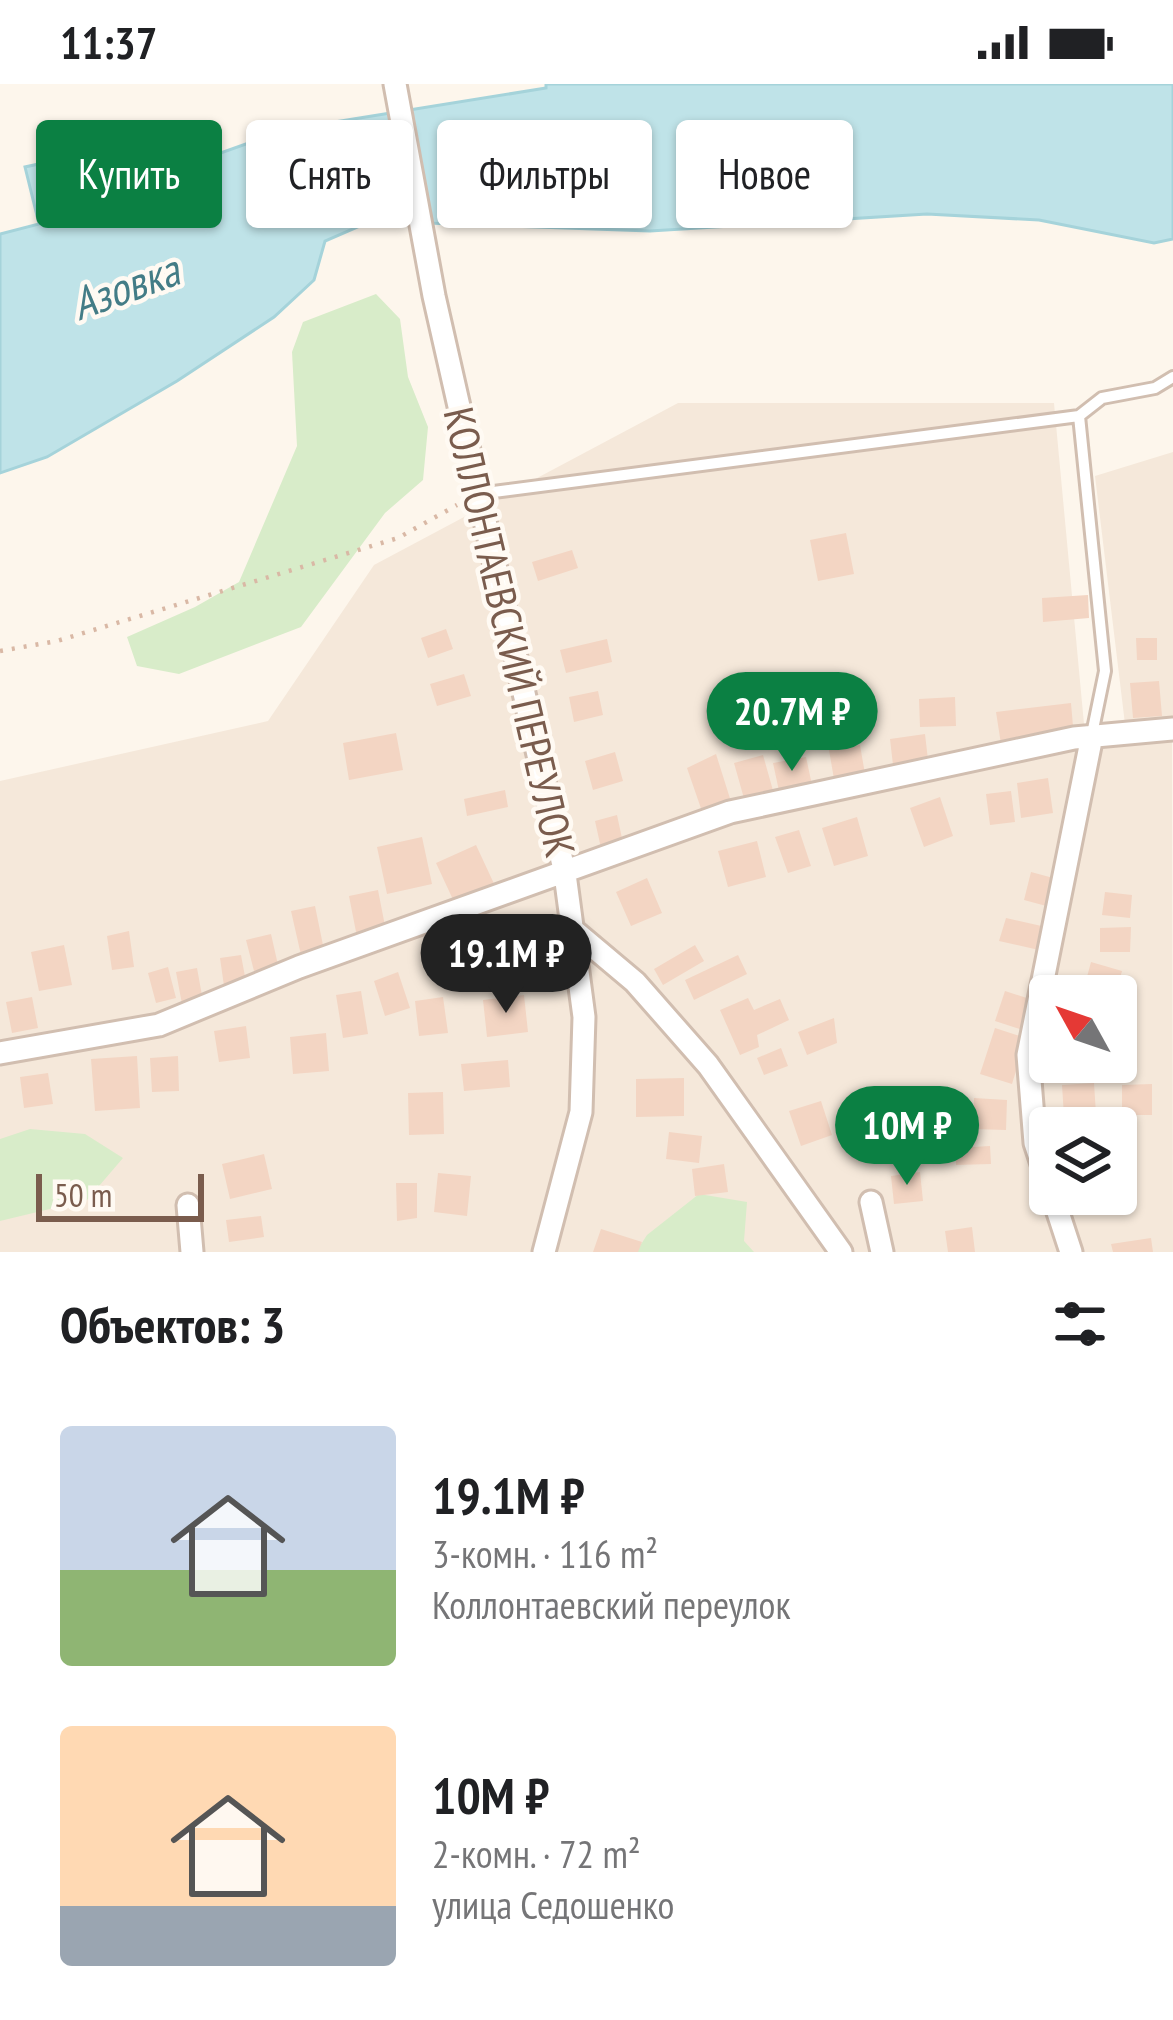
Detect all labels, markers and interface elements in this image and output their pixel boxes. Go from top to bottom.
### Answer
text: 11:37 [60,13,157,71]
chip: Купить [36,120,222,228]
chip: Снять [246,120,413,228]
chip: Фильтры [437,120,652,228]
chip: Новое [676,120,853,228]
water label: Азовка [63,239,189,332]
street label: КОЛЛОНТАЕВСКИЙ ПЕРЕУЛОК [431,402,589,862]
pin: 20.7M ₽ [681,672,903,774]
text: 20.7M ₽ [734,685,850,736]
pin: 19.1M ₽ [395,914,617,1016]
text: 19.1M ₽ [448,927,564,978]
north arrow [1029,975,1137,1083]
map controls [1029,975,1137,1215]
pin: 10M ₽ [823,1086,991,1188]
text: 10M ₽ [862,1099,952,1150]
button: layers [1029,1107,1137,1215]
scale bar [36,1168,204,1221]
text: 50 m [54,1173,112,1216]
text: Объектов: 3 [60,1291,285,1357]
icon: filters [1047,1291,1113,1357]
text: 19.1M ₽ [432,1462,585,1528]
icon: home [156,1474,300,1618]
text: 3-комн. · 116 m² [432,1528,658,1579]
text: Коллонтаевский переулок [432,1579,791,1630]
text: 10M ₽ [432,1762,549,1828]
icon: home [156,1774,300,1918]
text: 2-комн. · 72 m² [432,1828,641,1879]
text: улица Седошенко [432,1879,674,1930]

